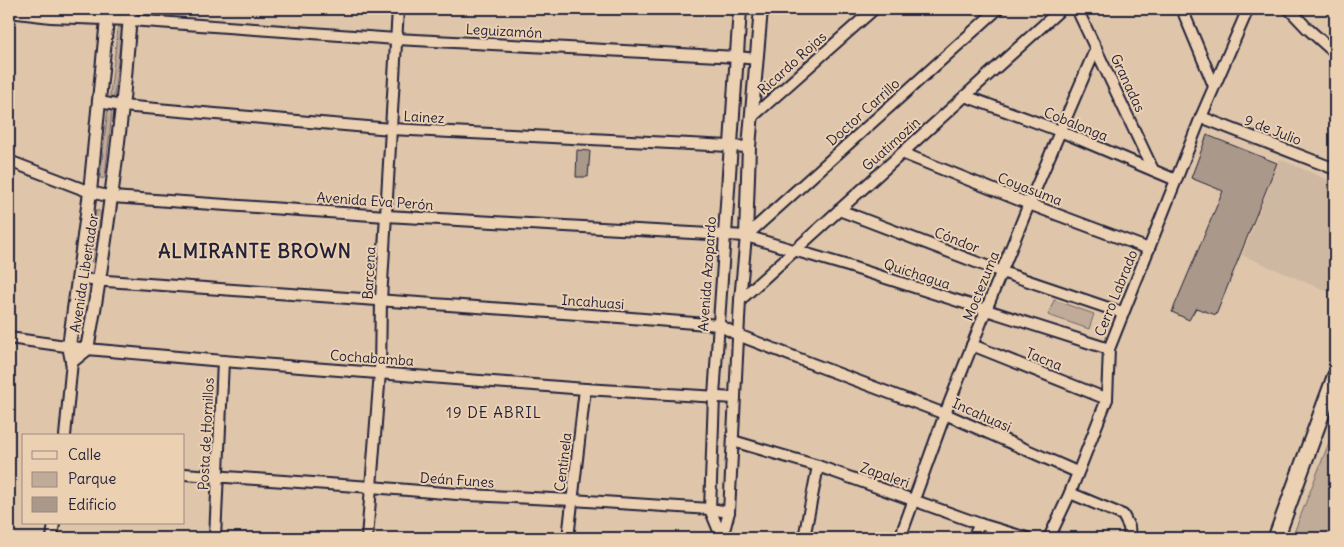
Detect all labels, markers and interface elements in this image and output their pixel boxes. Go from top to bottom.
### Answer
street label: Leguizamón [465,20,543,42]
street label: Ricardo Rojas [754,27,830,99]
street label: Granadas [1107,51,1149,115]
street label: Doctor Carrillo [823,74,903,150]
street label: Cobalonga [1041,103,1111,145]
street label: Lainez [403,107,445,127]
street label: 9 de Julio [1242,111,1304,149]
street label: Guatimozín [858,113,924,175]
street label: Coyasuma [995,168,1065,210]
street label: Avenida Eva Perón [316,188,434,214]
street label: Avenida Libertador [66,212,102,334]
street label: Avenida Azopardo [694,216,720,332]
street label: Cóndor [932,223,982,257]
district label: ALMIRANTE BROWN [158,239,352,263]
street label: Barcena [359,246,379,300]
street label: Cerro Labrado [1090,247,1142,339]
street label: Moctezuma [959,249,1003,323]
street label: Quichagua [881,255,953,293]
street label: Incahuasi [561,291,625,313]
street label: Tacna [1023,344,1065,374]
street label: Cochabamba [330,346,414,370]
street label: Posta de Hornillos [194,377,218,491]
street label: Incahuasi [950,394,1014,436]
district label: 19 DE ABRIL [446,403,542,422]
street label: Centinela [550,432,576,492]
legend [22,434,185,524]
text: Calle [68,445,101,464]
street label: Zapaleri [858,458,912,492]
street label: Deán Funes [419,468,495,492]
text: Parque [68,469,116,488]
text: Edificio [68,495,116,514]

